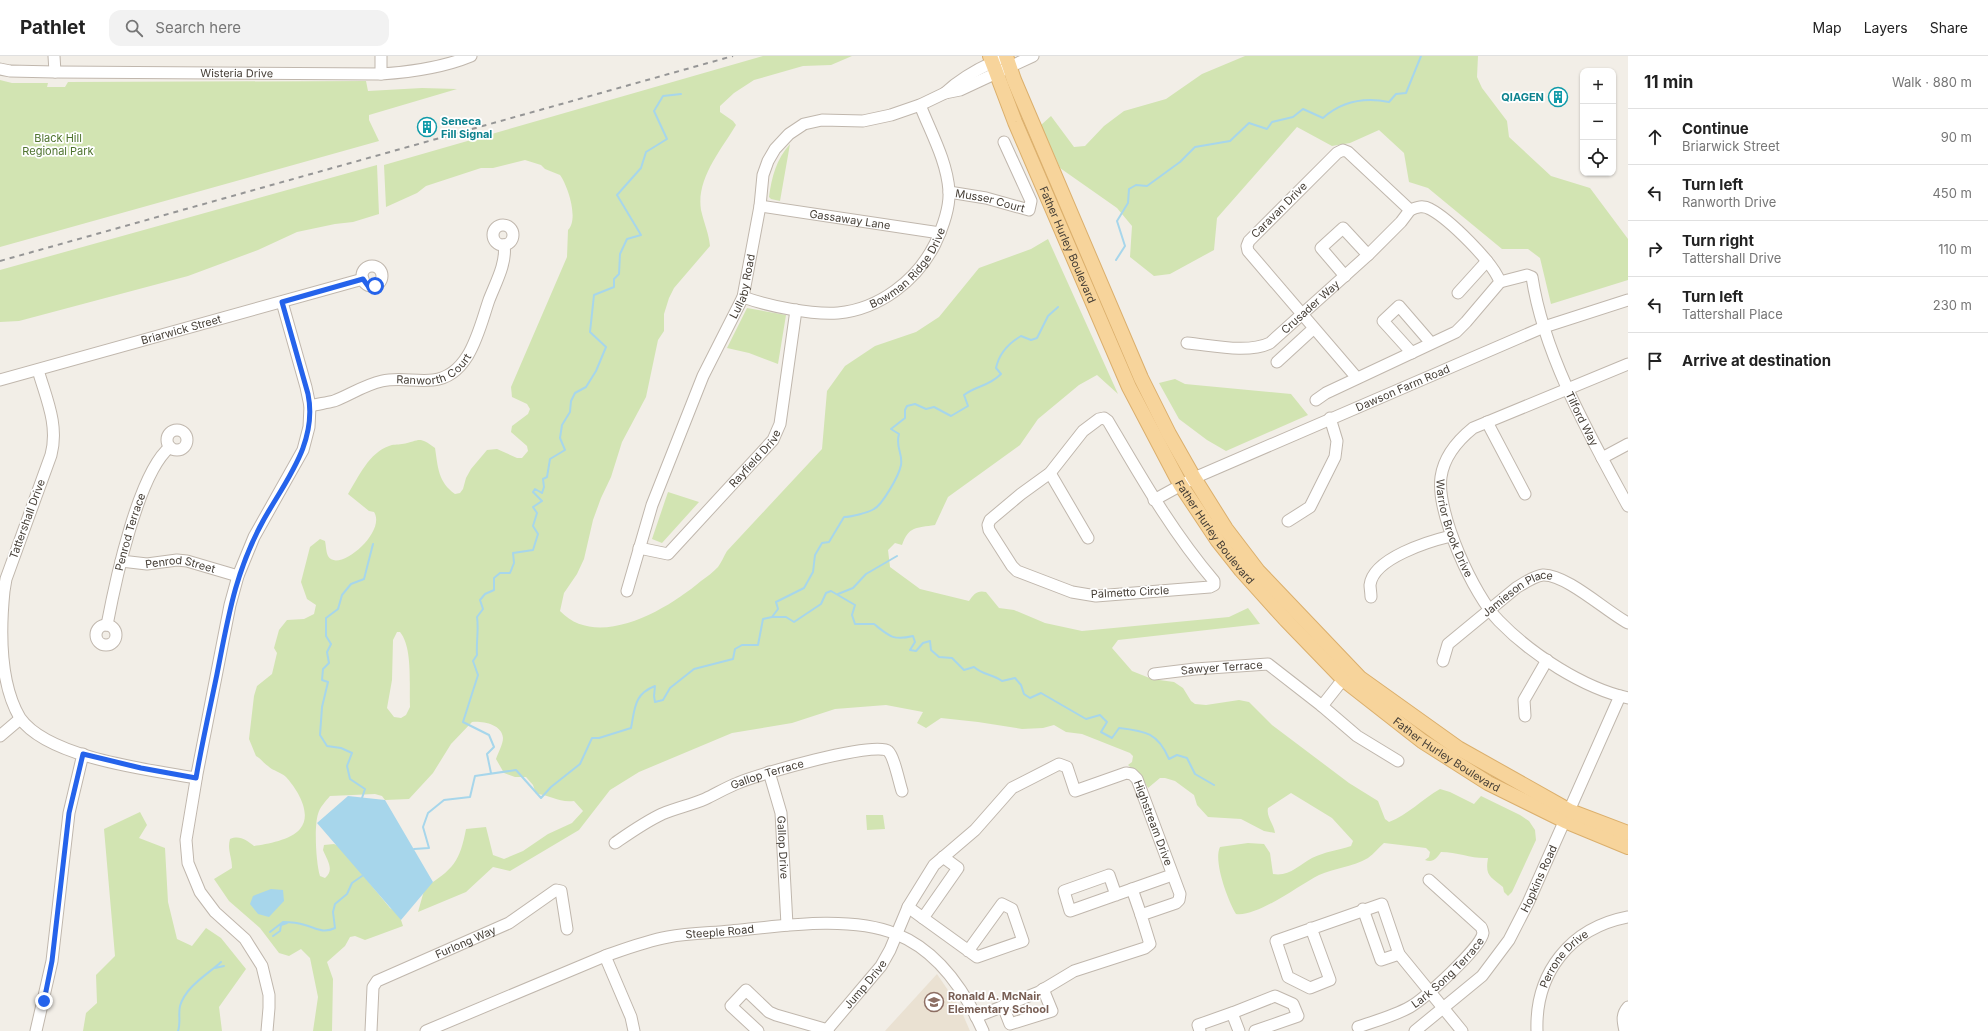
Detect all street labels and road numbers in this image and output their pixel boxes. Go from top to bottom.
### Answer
street label: Wisteria Drive [200,66,273,80]
street label: Caravan Drive [1248,179,1310,241]
street label: Father Hurley Boulevard [1036,184,1099,305]
street label: Musser Court [954,186,1027,216]
street label: Gassaway Lane [808,207,892,232]
street label: Bowman Ridge Drive [867,226,948,311]
street label: Lullaby Road [726,253,758,321]
street label: Crusader Way [1278,277,1342,337]
street label: Briarwick Street [139,312,223,347]
street label: Ranworth Court [396,351,474,388]
street label: Dawson Farm Road [1354,361,1452,414]
street label: Tilford Way [1563,389,1601,448]
street label: Rayfield Drive [726,427,784,490]
street label: Tattershall Drive [6,477,48,561]
street label: Father Hurley Boulevard [1172,478,1257,587]
street label: Warrior Brook Drive [1434,479,1476,580]
street label: Penrod Terrace [112,491,148,572]
street label: Penrod Street [144,553,217,576]
street label: Jamieson Place [1479,568,1554,620]
street label: Palmetto Circle [1090,583,1170,601]
street label: Sawyer Terrace [1180,657,1263,678]
street label: Father Hurley Boulevard [1390,714,1502,795]
street label: Gallop Terrace [728,756,805,792]
street label: Highstream Drive [1131,778,1176,868]
street label: Gallop Drive [774,815,792,879]
street label: Hopkins Road [1517,843,1560,915]
street label: Steeple Road [685,922,755,941]
street label: Furlong Way [433,923,498,962]
street label: Perrone Drive [1537,927,1591,990]
street label: Lark Song Terrace [1409,935,1487,1011]
street label: Jump Drive [841,958,890,1012]

